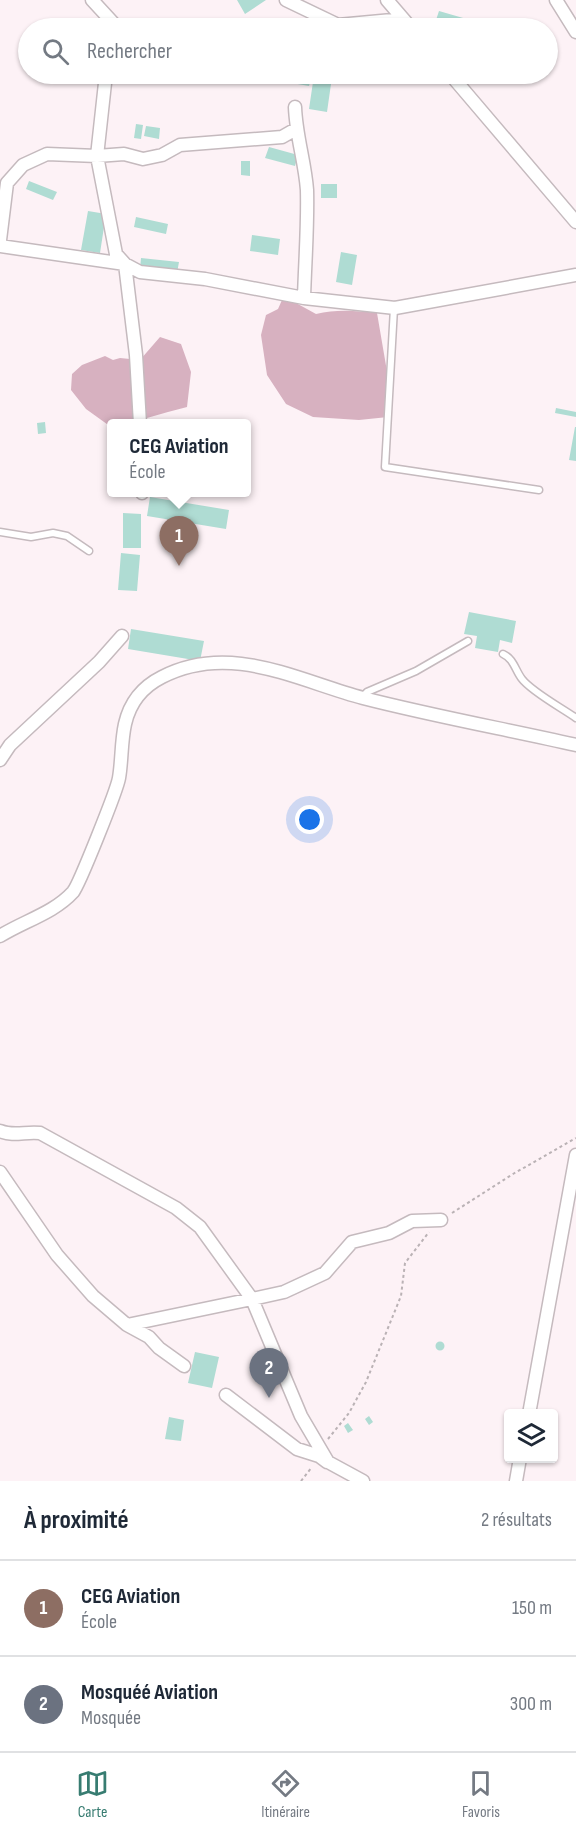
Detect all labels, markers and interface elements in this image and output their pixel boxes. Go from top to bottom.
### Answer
search box [18,18,558,84]
icon: search [39,35,72,68]
text: Rechercher [87,38,172,65]
popup [107,419,251,497]
text: CEG Aviation [129,433,229,460]
text: École [129,460,165,484]
pin: 1 [160,516,198,566]
your location [295,805,324,834]
pin: 2 [250,1348,288,1398]
map controls [504,1409,558,1463]
button: layers [504,1409,558,1463]
text: À proximité [24,1505,129,1536]
text: 2 résultats [481,1508,552,1532]
text: CEG Aviation [81,1583,180,1610]
text: 1 [40,1596,47,1620]
text: 150 m [512,1596,552,1620]
text: École [81,1610,117,1634]
text: Mosquéé Aviation [81,1679,218,1706]
text: 2 [39,1692,48,1716]
text: 300 m [510,1692,552,1716]
text: Mosquée [81,1706,141,1730]
tab: Carte [76,1767,109,1822]
tab: Itinéraire [261,1767,310,1822]
tab: Favoris [462,1767,500,1822]

